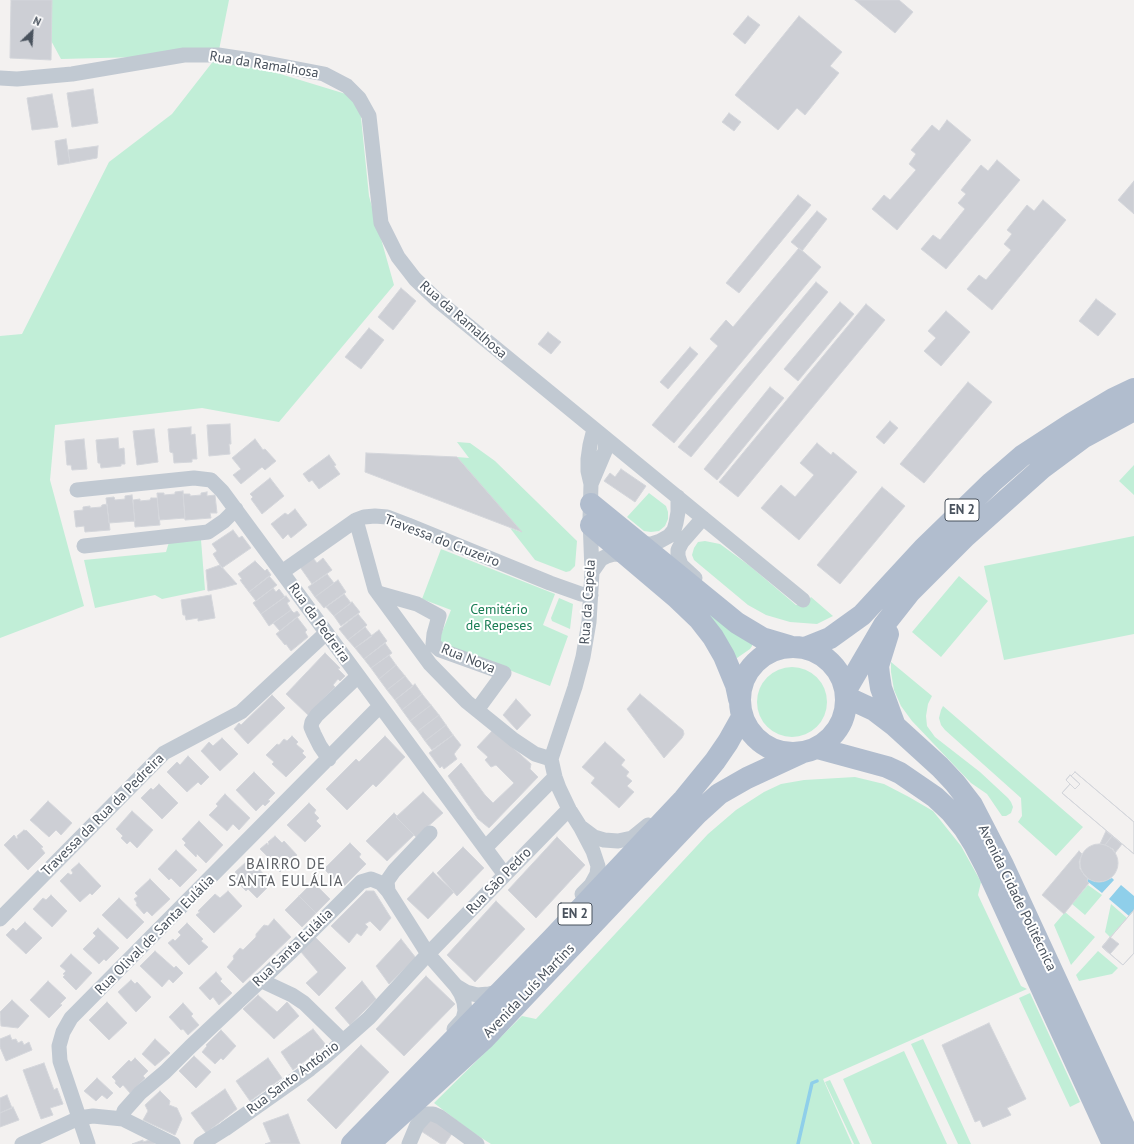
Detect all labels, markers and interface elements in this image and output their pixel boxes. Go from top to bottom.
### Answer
north arrow [12,12,52,52]
text: N [31,13,43,29]
street label: Rua da Ramalhosa [208,48,320,82]
street label: Rua da Ramalhosa [416,278,510,362]
road number: EN 2 [945,499,979,521]
street label: Travessa do Cruzeiro [382,511,502,571]
street label: Rua da Capela [577,559,599,645]
street label: Rua da Pedreira [285,580,353,666]
park label: Cemitério de Repeses [466,602,532,634]
street label: Rua Nova [438,641,498,677]
street label: Travessa da Rua da Pedreira [38,750,168,880]
street label: Avenida Cidade Politécnica [974,822,1060,974]
street label: Rua São Pedro [463,844,535,918]
district label: BAIRRO DE SANTA EULÁLIA [228,856,344,891]
street label: Rua Olival de Santa Eulália [92,872,218,998]
road number: EN 2 [558,903,592,925]
street label: Rua Santa Eulália [249,906,337,990]
street label: Avenida Luís Martins [480,941,578,1041]
street label: Rua Santo António [244,1038,342,1118]

